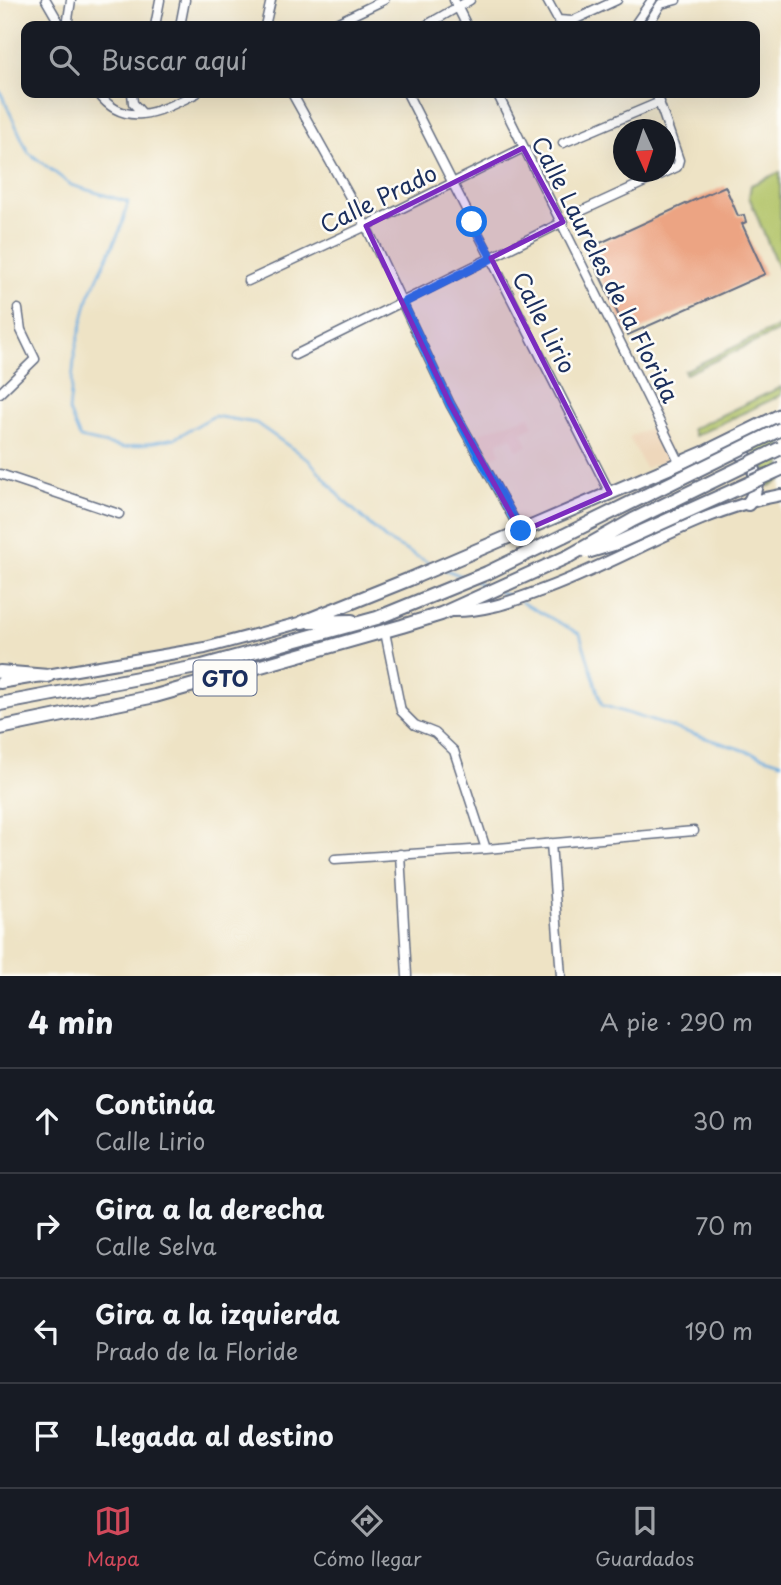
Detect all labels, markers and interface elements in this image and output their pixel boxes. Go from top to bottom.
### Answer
search box [21,21,760,98]
text: Buscar aquí [101,40,247,79]
icon: search [45,41,83,79]
north arrow [613,119,676,182]
street label: Calle Laureles de la Florida [523,130,689,409]
street label: Calle Prado [314,155,442,241]
route start [456,206,487,237]
street label: Calle Lirio [504,265,586,379]
route end [505,515,536,546]
road number: GTO [194,660,256,696]
text: 4 min [28,999,114,1044]
text: A pie · 290 m [600,1004,753,1039]
text: Continúa [95,1084,215,1123]
icon: ahead [28,1102,66,1140]
text: 30 m [692,1103,753,1138]
text: Calle Lirio [95,1123,205,1158]
text: Gira a la derecha [95,1189,325,1228]
icon: right [28,1207,66,1245]
text: 70 m [695,1208,753,1243]
text: Calle Selva [95,1228,217,1263]
text: Gira a la izquierda [95,1294,340,1333]
icon: left [28,1312,66,1350]
text: 190 m [685,1313,753,1348]
text: Prado de la Floride [95,1333,298,1368]
text: Llegada al destino [95,1416,334,1455]
icon: arrive [28,1417,66,1455]
tab: Mapa [87,1502,139,1572]
tab: Cómo llegar [313,1502,422,1572]
tab: Guardados [595,1502,694,1572]

